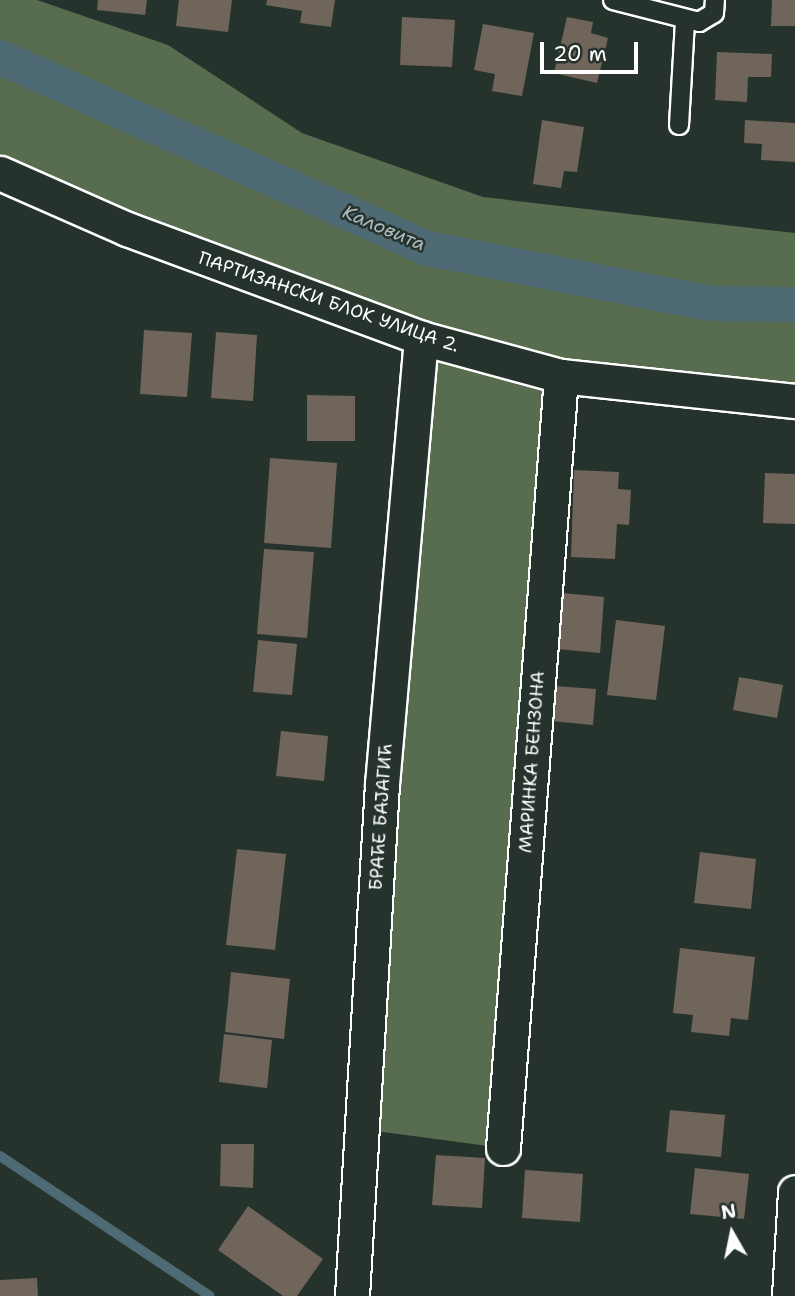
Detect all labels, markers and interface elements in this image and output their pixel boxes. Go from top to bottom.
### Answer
scale bar [543,28,641,72]
text: 20 m [553,40,607,68]
water label: Каловита [339,200,429,256]
street label: ПАРТИЗАНСКИ БЛОК УЛИЦА 2. [196,247,462,357]
street label: МАРИНКА БЕНЗОНА [515,670,549,854]
street label: БРАЋЕ БАЈАГИЋ [365,743,397,891]
north arrow [697,1198,767,1268]
text: N [719,1198,738,1225]

